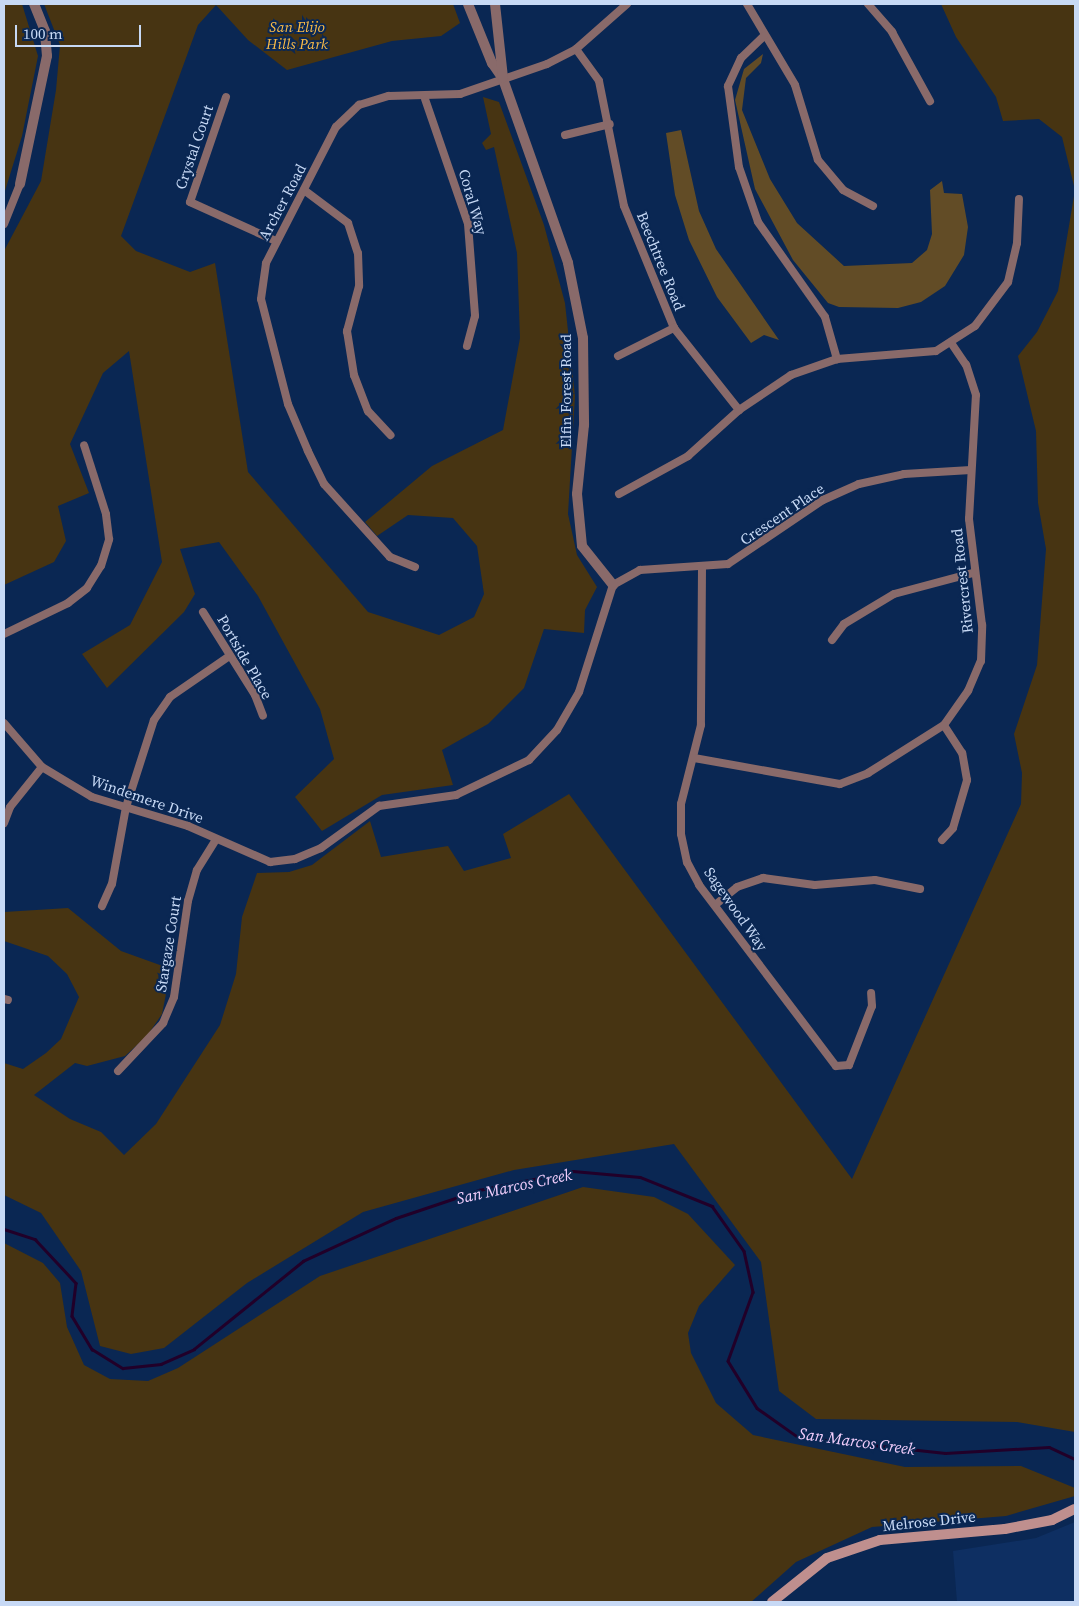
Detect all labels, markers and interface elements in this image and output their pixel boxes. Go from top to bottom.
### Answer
scale bar [18,15,144,47]
park label: San Elijo Hills Park [266,17,328,52]
text: 100 m [23,23,63,44]
street label: Crystal Court [171,102,217,192]
street label: Archer Road [254,161,310,243]
street label: Coral Way [455,167,491,237]
street label: Beechtree Road [633,209,689,313]
street label: Elfin Forest Road [557,334,575,448]
street label: Crescent Place [736,479,828,549]
street label: Rivercrest Road [948,528,976,634]
street label: Portside Place [214,612,276,702]
street label: Windemere Drive [88,771,206,827]
street label: Sagewood Way [700,864,772,954]
street label: Stargaze Court [152,895,184,993]
water label: San Marcos Creek [455,1164,573,1208]
water label: San Marcos Creek [798,1423,916,1459]
street label: Melrose Drive [882,1507,976,1535]

